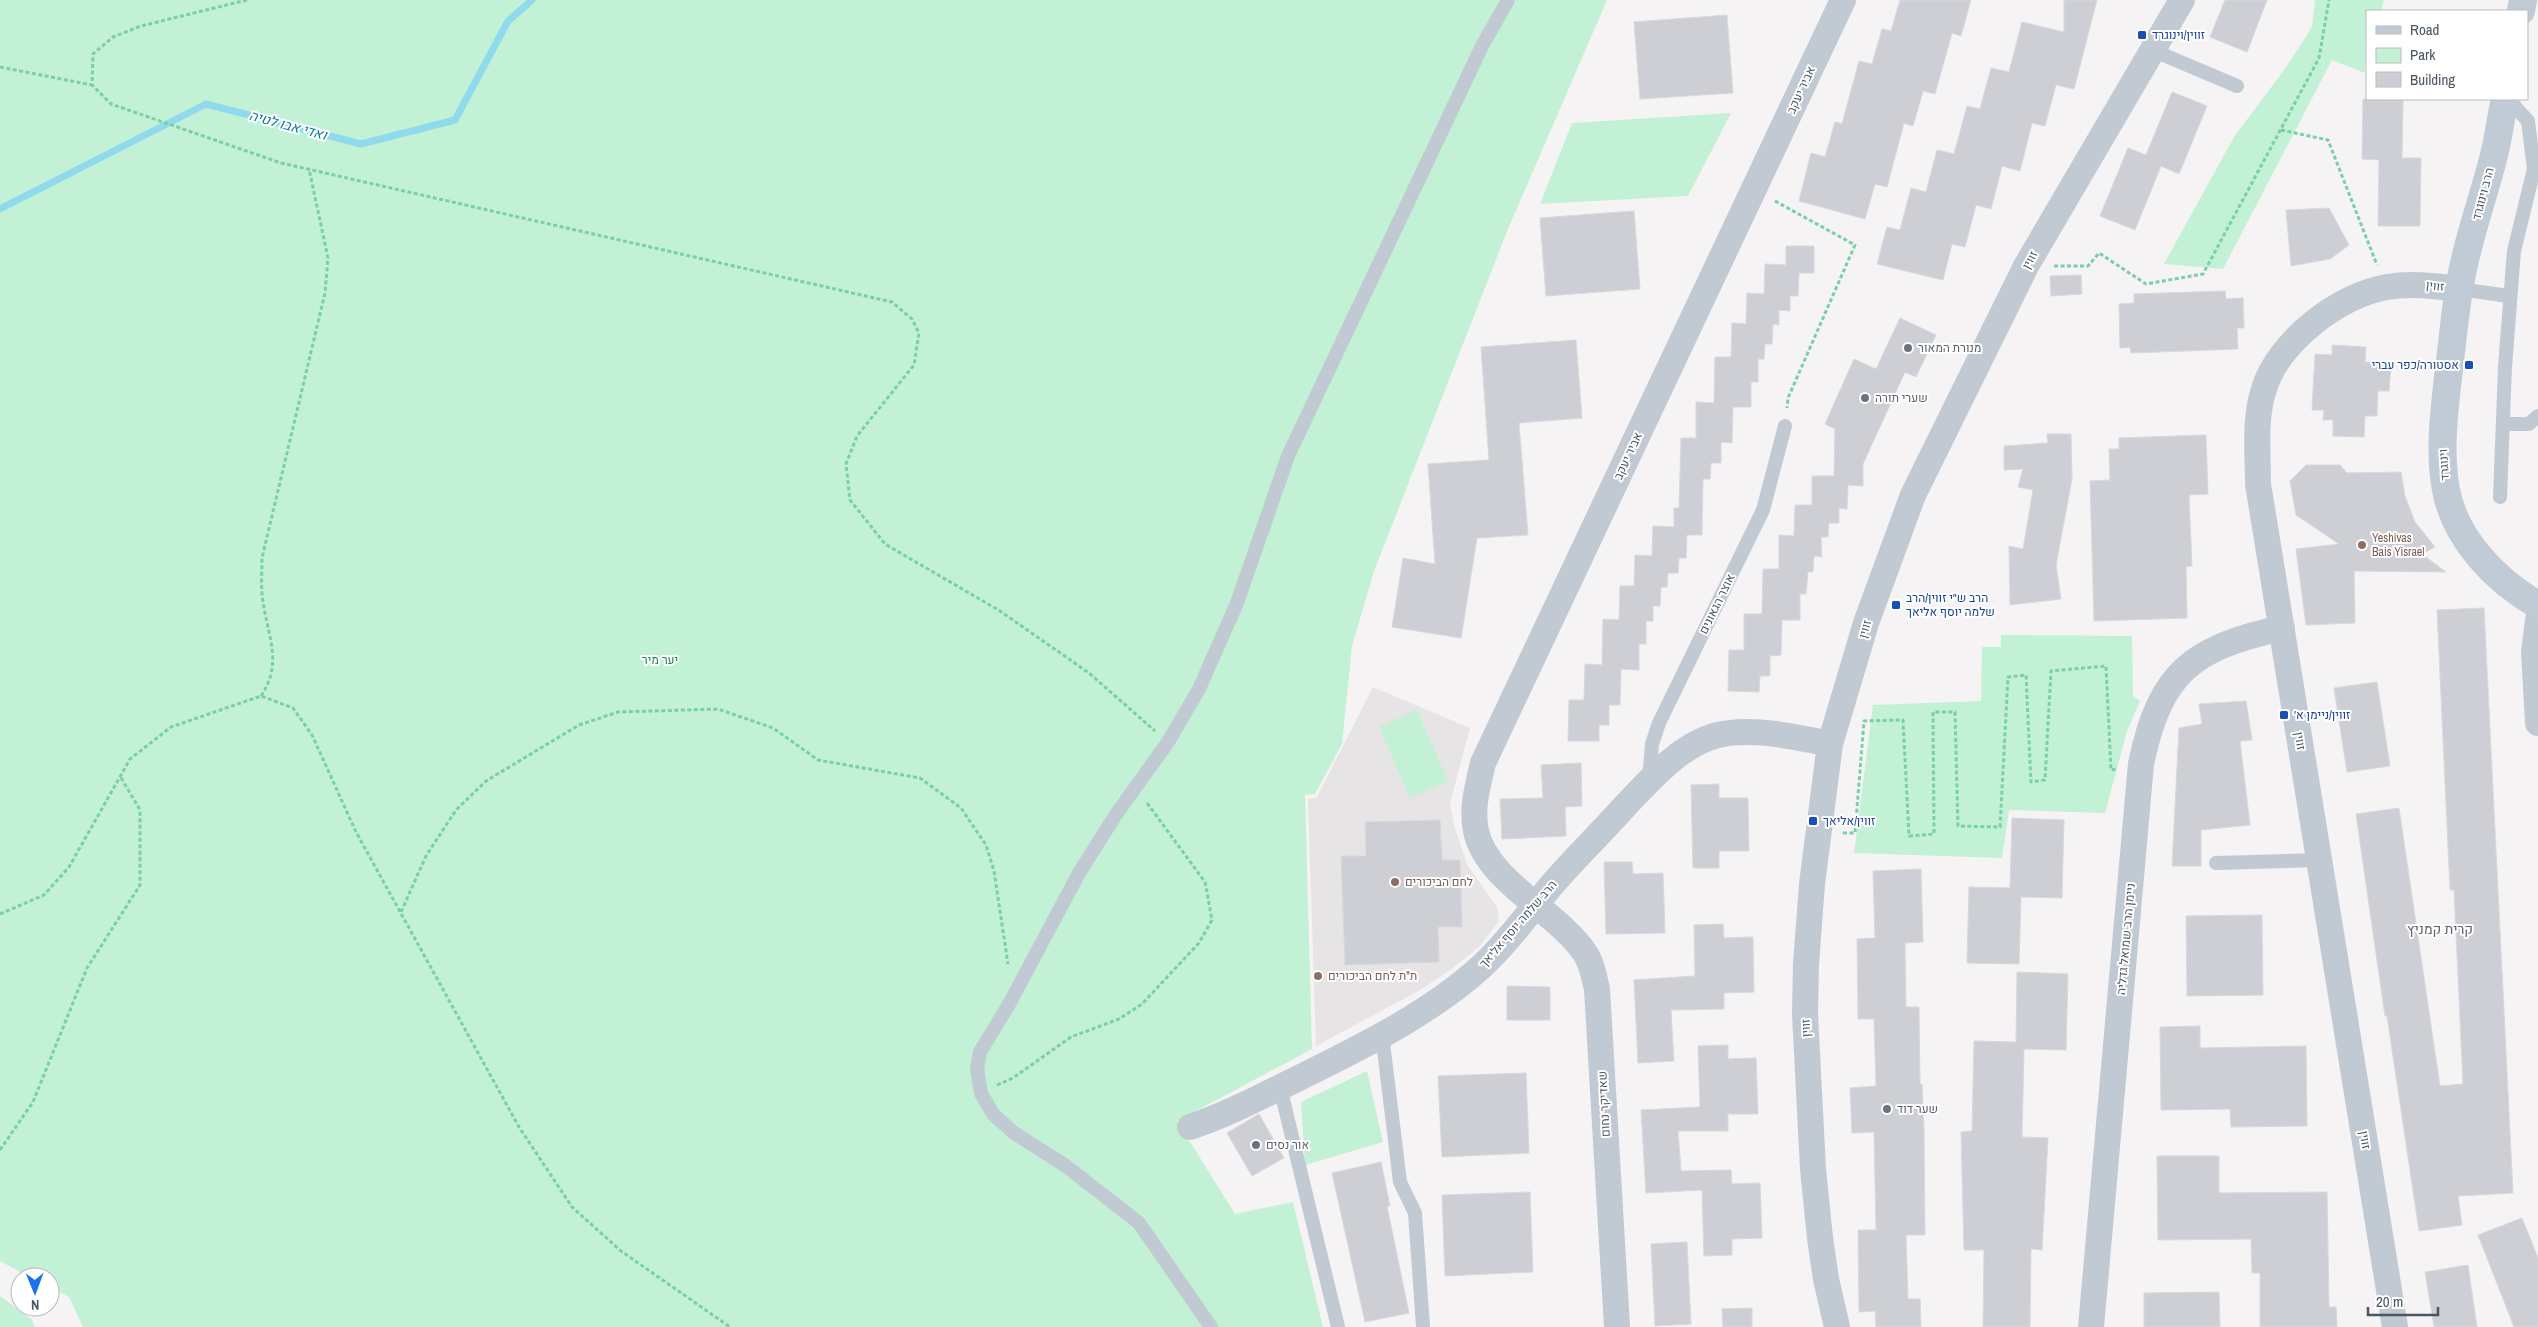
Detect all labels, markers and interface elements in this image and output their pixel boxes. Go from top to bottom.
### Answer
legend [2366,10,2528,100]
text: Road [2410,19,2439,40]
place label: זווין/וינוגרד [2152,27,2205,43]
marker: זווין/וינוגרד [2136,29,2148,41]
text: Park [2410,44,2436,65]
street label: אביר יעקב [1783,63,1819,116]
text: Building [2410,69,2455,90]
water label: ואדי אבו לטיה [247,106,330,144]
street label: הרב וינוגרד [2468,166,2498,222]
street label: זווין [2019,248,2041,272]
street label: זווין [2425,277,2445,295]
place label: מנורת המאור [1918,340,1981,356]
marker: מנורת המאור [1902,342,1914,354]
place label: אסטורה/כפר עברי [2372,357,2459,373]
marker: אסטורה/כפר עברי [2463,359,2475,371]
place label: שערי תורה [1875,390,1928,406]
marker: שערי תורה [1859,392,1871,404]
street label: אביר יעקב [1610,429,1646,482]
street label: וינוגרד [2435,449,2453,481]
place label: Yeshivas Bais Yisrael [2372,530,2425,560]
marker: Yeshivas Bais Yisrael [2356,539,2368,551]
street label: אוצר הגאונים [1696,571,1739,637]
place label: הרב ש״י זווין/הרב שלמה יוסף אליאך [1906,590,1995,620]
marker: הרב ש״י זווין/הרב שלמה יוסף אליאך [1890,599,1902,611]
street label: זווין [1855,618,1875,640]
park label: יער מיר [642,652,678,668]
place label: זווין/ניימן א׳ [2294,707,2350,723]
marker: זווין/ניימן א׳ [2278,709,2290,721]
street label: זווין [2291,731,2309,751]
place label: זווין/אליאך [1823,813,1875,829]
marker: זווין/אליאך [1807,815,1819,827]
place label: לחם הביכורים [1405,874,1473,890]
marker: לחם הביכורים [1389,876,1401,888]
street label: הרב שלמה יוסף אליאך [1476,877,1560,971]
street label: ניימן הרב שמואל גדליה [2113,882,2139,996]
district label: קרית קמניץ [2407,920,2473,938]
place label: ת"ת לחם הביכורים [1328,968,1417,984]
marker: ת"ת לחם הביכורים [1312,970,1324,982]
street label: זווין [1798,1019,1814,1037]
street label: שאדיקר נחום [1594,1071,1614,1137]
place label: שער דוד [1897,1101,1938,1117]
marker: שער דוד [1881,1103,1893,1115]
street label: זווין [2356,1130,2374,1150]
place label: אור נסים [1266,1137,1309,1153]
marker: אור נסים [1250,1139,1262,1151]
north arrow [10,1267,60,1317]
scale bar [2368,1284,2438,1316]
text: 20 m [2376,1291,2403,1312]
text: N [31,1296,40,1314]

